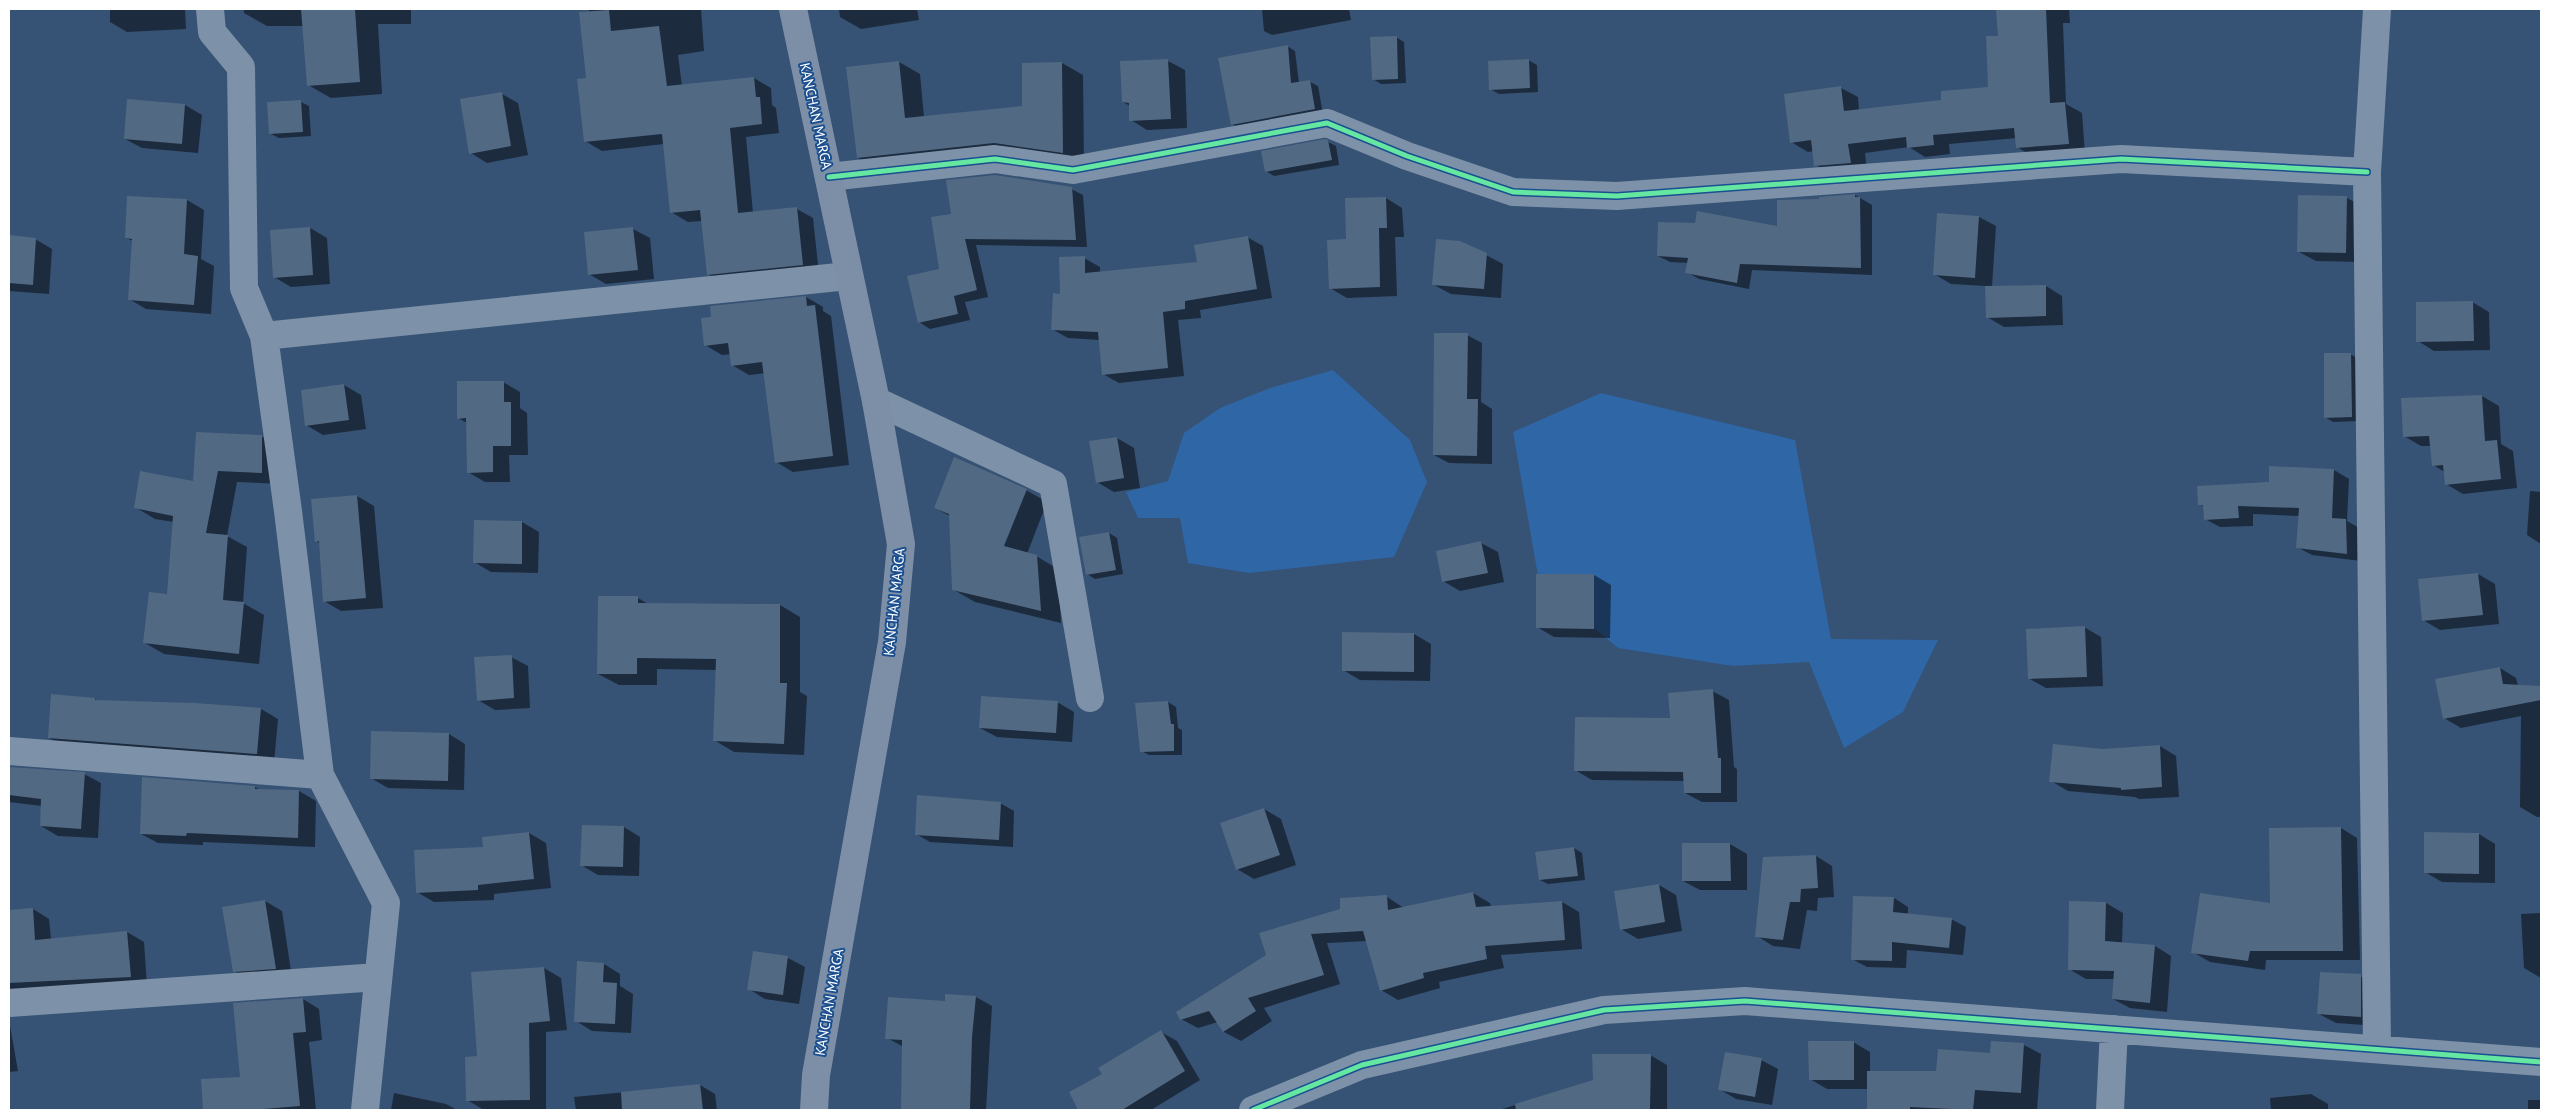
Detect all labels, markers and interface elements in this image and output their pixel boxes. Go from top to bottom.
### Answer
street label: KANCHAN MARGA [796,61,836,172]
street label: KANCHAN MARGA [879,546,909,657]
street label: KANCHAN MARGA [811,946,847,1057]

